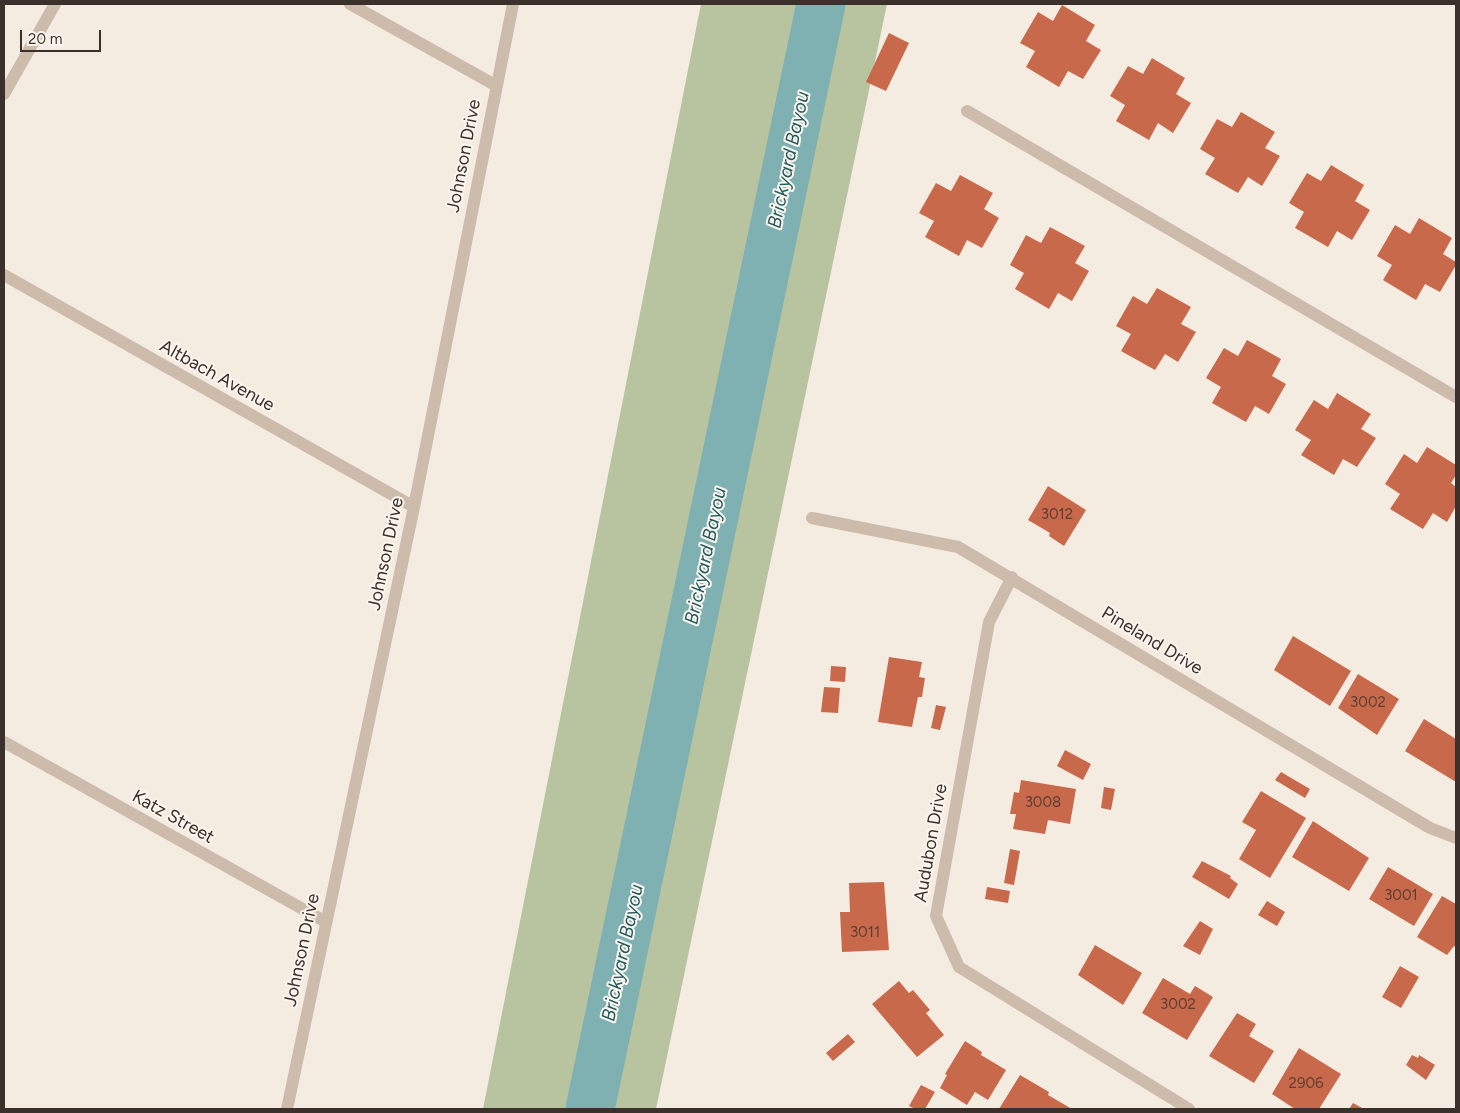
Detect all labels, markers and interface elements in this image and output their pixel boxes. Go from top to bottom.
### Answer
scale bar [22,20,104,52]
text: 20 m [28,30,62,48]
water label: Brickyard Bayou [763,89,815,231]
street label: Johnson Drive [442,98,486,214]
street label: Altbach Avenue [156,336,278,416]
water label: Brickyard Bayou [680,485,732,627]
street label: Johnson Drive [364,496,408,612]
house number: 3012 [1041,506,1073,524]
street label: Pineland Drive [1097,602,1207,680]
house number: 3002 [1350,694,1386,712]
street label: Audubon Drive [910,782,952,904]
street label: Katz Street [128,786,218,848]
house number: 3008 [1025,794,1061,812]
water label: Brickyard Bayou [597,882,649,1024]
house number: 3001 [1384,887,1418,905]
street label: Johnson Drive [280,892,324,1008]
house number: 3011 [850,924,880,942]
house number: 3002 [1160,996,1196,1014]
house number: 2906 [1289,1075,1323,1093]

